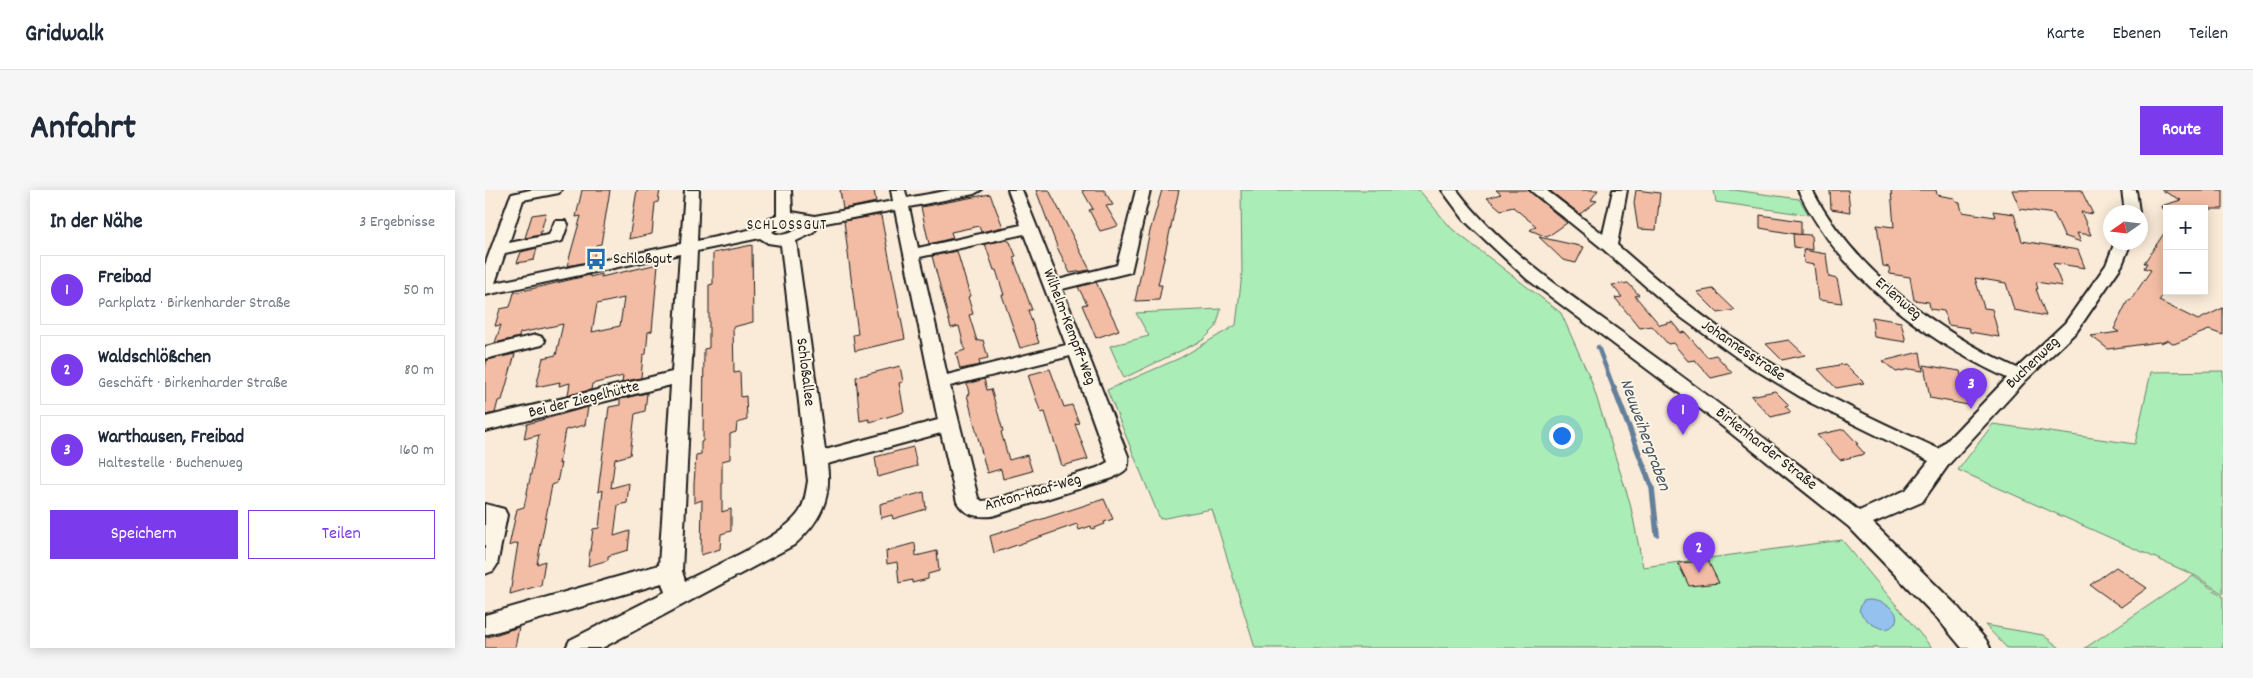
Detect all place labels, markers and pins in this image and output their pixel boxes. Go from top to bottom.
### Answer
bus stop icon: Schloßgut [583,246,609,272]
place label: Schloßgut [613,248,672,271]
pin: 3 [1955,368,1987,409]
pin: 1 [1667,394,1699,435]
pin: 2 [1683,532,1715,573]

